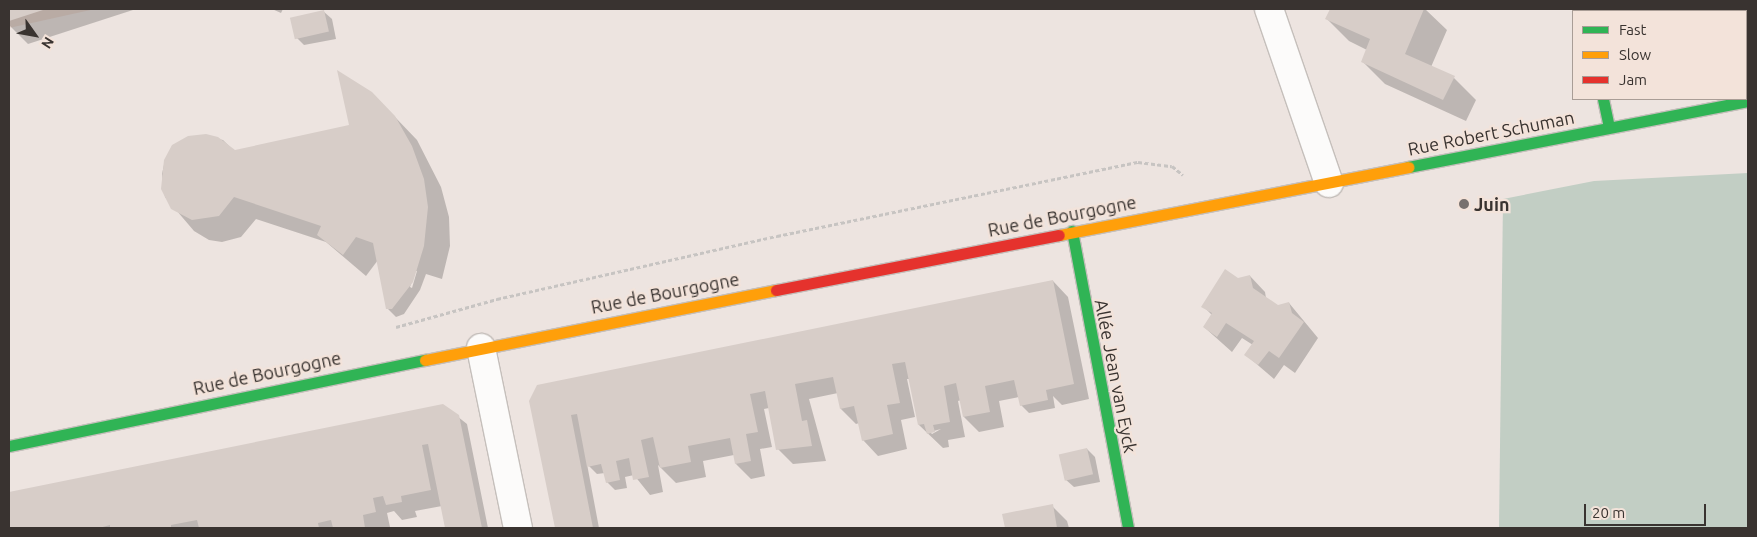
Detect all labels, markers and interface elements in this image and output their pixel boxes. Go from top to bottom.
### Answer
north arrow [10,10,60,60]
legend [1572,10,1747,100]
text: Fast [1619,21,1646,38]
text: N [38,34,57,52]
text: Slow [1619,46,1651,63]
text: Jam [1619,71,1647,88]
street label: Rue Robert Schuman [1406,106,1576,160]
street label: Rue de Bourgogne [986,191,1138,241]
place label: Juin [1474,193,1509,215]
marker: Juin [1458,198,1470,210]
street label: Rue de Bourgogne [589,268,741,318]
street label: Allée Jean van Eyck [1091,297,1141,455]
street label: Rue de Bourgogne [191,347,343,399]
scale bar [1587,494,1710,526]
text: 20 m [1592,504,1625,521]

